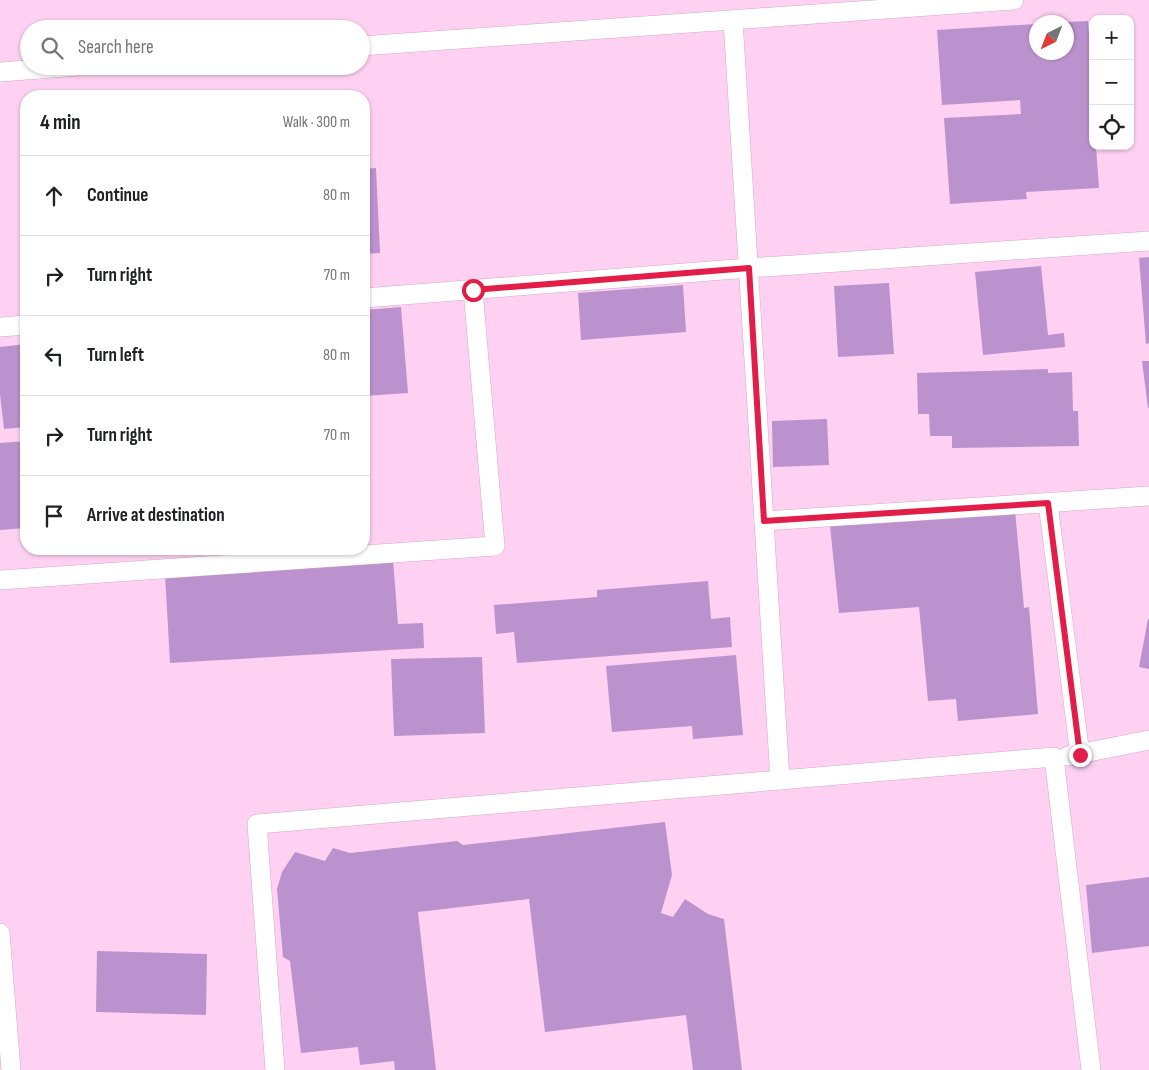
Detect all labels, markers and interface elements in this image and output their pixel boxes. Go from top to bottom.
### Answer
north arrow [1029,15,1074,60]
map controls [1089,15,1134,150]
button: + [1089,15,1134,60]
search box [20,20,370,75]
icon: search [38,34,66,62]
text: Search here [78,36,154,59]
button: − [1089,60,1134,105]
button: locate [1089,105,1134,150]
text: 4 min [40,110,81,135]
text: Walk · 300 m [283,113,350,132]
icon: ahead [40,182,68,210]
text: Continue [87,184,148,207]
text: 80 m [323,186,350,205]
icon: right [40,262,68,290]
text: Turn right [87,264,152,287]
text: 70 m [324,266,350,285]
route start [462,279,485,302]
icon: left [40,342,68,370]
text: Turn left [87,344,144,367]
text: 80 m [323,346,350,365]
icon: right [40,422,68,450]
text: Turn right [87,424,152,447]
text: 70 m [324,426,350,445]
icon: arrive [40,502,68,530]
text: Arrive at destination [87,504,225,527]
route end [1069,744,1092,767]

